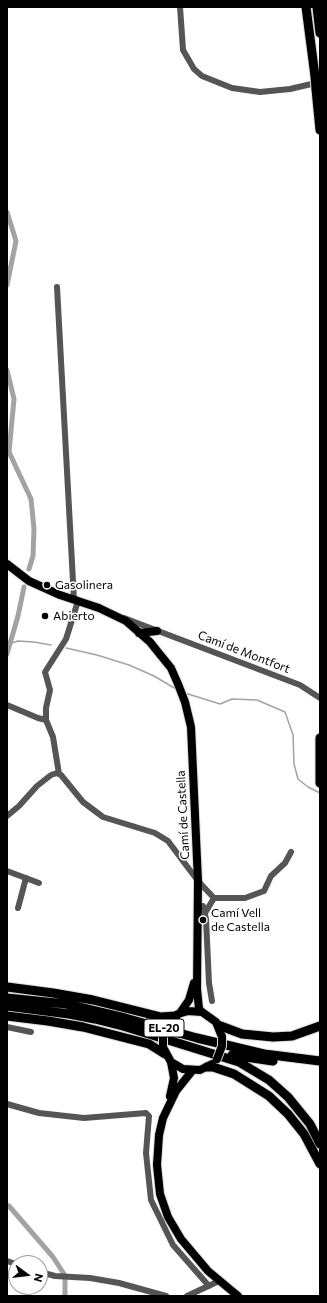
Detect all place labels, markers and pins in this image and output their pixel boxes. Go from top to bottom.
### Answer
place label: Gasolinera [55,578,113,592]
marker: Gasolinera [42,580,52,590]
place label: Abierto [53,609,95,623]
marker: Abierto [40,611,50,621]
place label: Camí Vell de Castella [211,906,270,934]
marker: Camí Vell de Castella [198,915,208,925]

